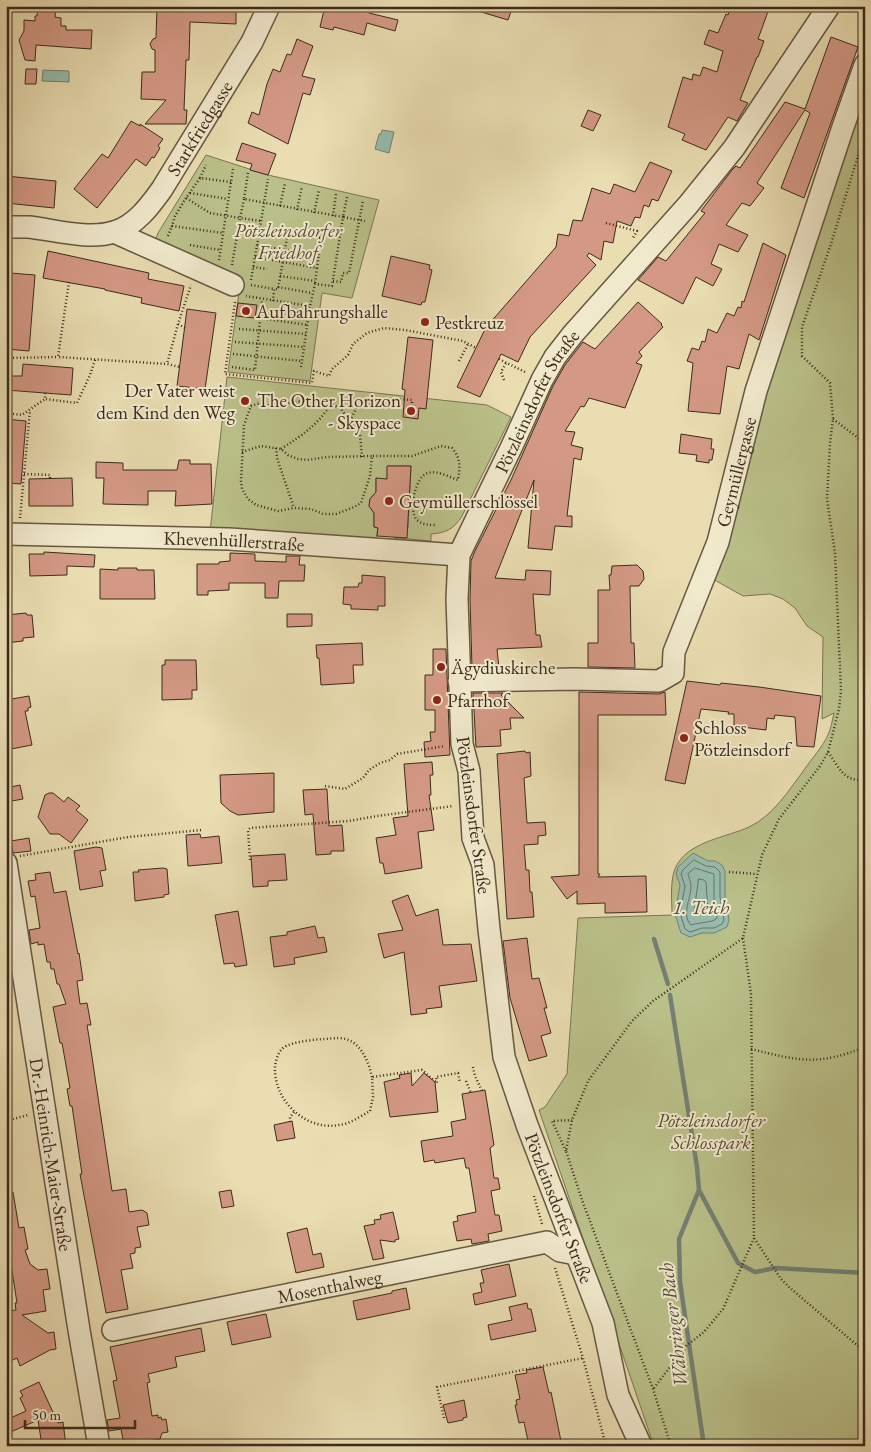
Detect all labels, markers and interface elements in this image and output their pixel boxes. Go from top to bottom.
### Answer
street label: Starkfriedgasse [161,76,238,180]
park label: Pötzleinsdorfer Friedhof [234,218,343,265]
place label: Aufbahrungshalle [255,299,388,324]
marker: Aufbahrungshalle [240,305,252,317]
place label: Pestkreuz [435,310,505,335]
marker: Pestkreuz [419,316,431,328]
street label: Pötzleinsdorfer Straße [488,324,585,477]
place label: Der Vater weist dem Kind den Weg [96,378,236,425]
place label: The Other Horizon - Skyspace [257,388,401,435]
marker: Der Vater weist dem Kind den Weg [239,395,251,407]
marker: The Other Horizon - Skyspace [405,405,417,417]
street label: Geymüllergasse [710,414,762,530]
place label: Geymüllerschlössel [399,489,539,514]
marker: Geymüllerschlössel [383,495,395,507]
street label: Khevenhüllerstraße [163,525,305,557]
place label: Ägydiuskirche [450,655,556,680]
marker: Ägydiuskirche [435,661,447,673]
place label: Pfarrhof [447,688,511,713]
marker: Pfarrhof [431,694,443,706]
place label: Schloss Pötzleinsdorf [694,715,792,762]
marker: Schloss Pötzleinsdorf [678,732,690,744]
street label: Pötzleinsdorfer Straße [451,734,497,896]
water label: 1. Teich [673,894,730,920]
street label: Dr.-Heinrich-Maier-Straße [24,1056,79,1253]
park label: Pötzleinsdorfer Schlosspark [657,1108,766,1155]
street label: Pötzleinsdorfer Straße [519,1129,599,1287]
water label: Währinger Bach [652,1261,694,1389]
street label: Mosenthalweg [275,1263,385,1309]
scale bar [25,1397,135,1429]
text: 50 m [32,1405,61,1424]

